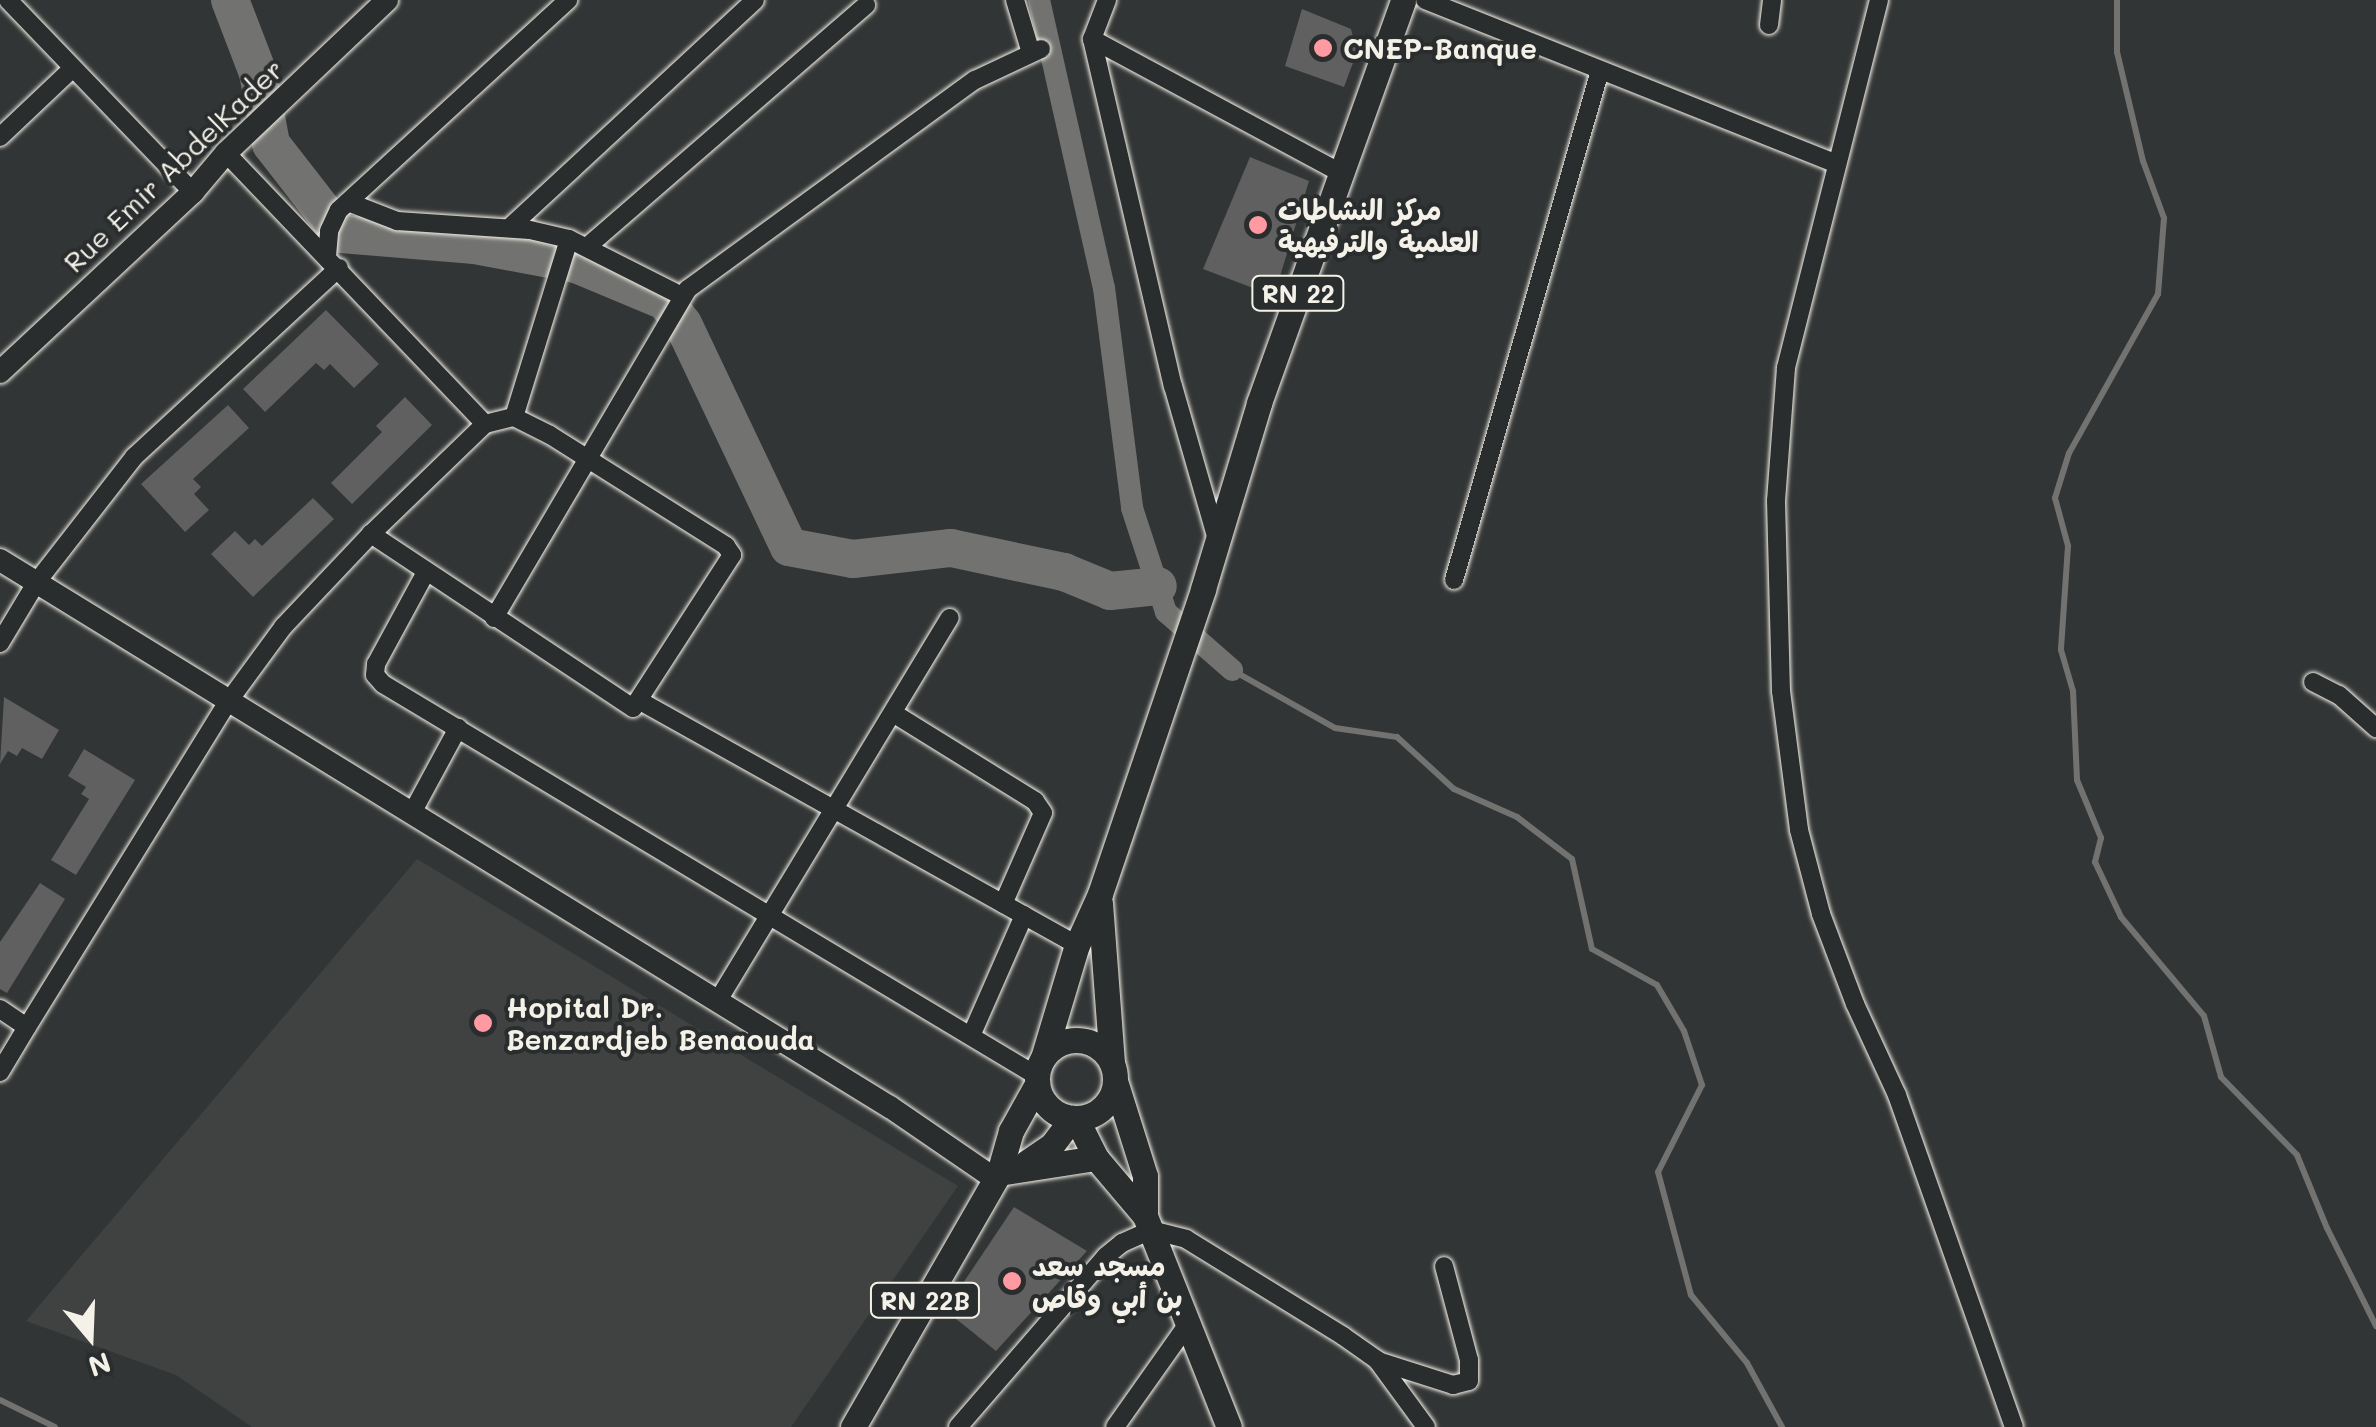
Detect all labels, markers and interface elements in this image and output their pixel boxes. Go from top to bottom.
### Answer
place label: CNEP-Banque [1343,31,1537,65]
marker: CNEP-Banque [1312,37,1334,59]
street label: Rue Emir AbdelKader [56,51,290,279]
place label: مركز النشاطات العلمية والترفيهية [1278,192,1478,258]
marker: مركز النشاطات العلمية والترفيهية [1247,214,1269,236]
road number: RN 22 [1250,273,1346,313]
place label: Hopital Dr. Benzardjeb Benaouda [506,990,815,1056]
marker: Hopital Dr. Benzardjeb Benaouda [470,1010,496,1036]
place label: مسجد سعد بن أبي وقاص [1032,1248,1183,1314]
marker: مسجد سعد بن أبي وقاص [1001,1270,1023,1292]
road number: RN 22B [868,1280,982,1320]
north arrow [40,1287,140,1387]
text: N [84,1345,116,1386]

